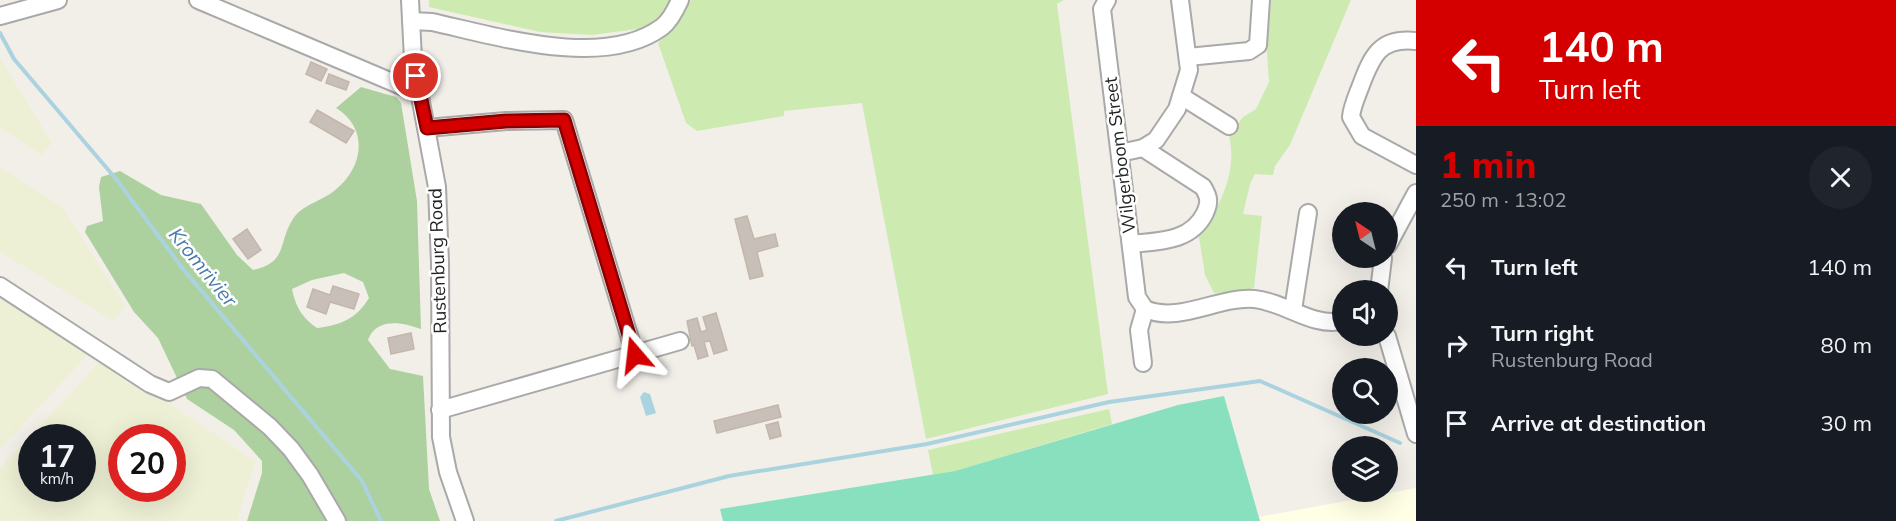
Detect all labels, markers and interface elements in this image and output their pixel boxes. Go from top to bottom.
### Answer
text: 140 m [1539,20,1664,73]
icon: left [1440,24,1518,102]
pin [390,50,441,101]
icon: arrive [399,59,432,92]
text: Turn left [1539,72,1641,106]
street label: Wilgerboom Street [1098,76,1141,235]
text: 1 min [1440,142,1536,187]
button: close [1809,146,1872,209]
text: 250 m · 13:02 [1440,187,1566,212]
street label: Rustenburg Road [423,188,452,334]
north arrow [1332,202,1398,268]
map controls [1332,202,1398,502]
water label: Kromrivier [164,222,243,312]
icon: left [1440,251,1473,284]
text: Turn left [1491,253,1578,281]
text: 140 m [1807,253,1872,281]
button: sound [1332,280,1398,346]
text: Turn right [1491,319,1594,347]
position arrow [603,323,667,387]
icon: right [1440,329,1473,362]
text: 80 m [1821,331,1872,359]
text: Rustenburg Road [1491,347,1653,372]
button: search [1332,358,1398,424]
icon: arrive [1440,407,1473,440]
text: Arrive at destination [1491,409,1706,437]
text: 30 m [1821,409,1872,437]
speed limit sign: 20 [108,424,186,502]
button: layers [1332,436,1398,502]
text: 17 [39,437,75,475]
text: km/h [40,469,74,488]

